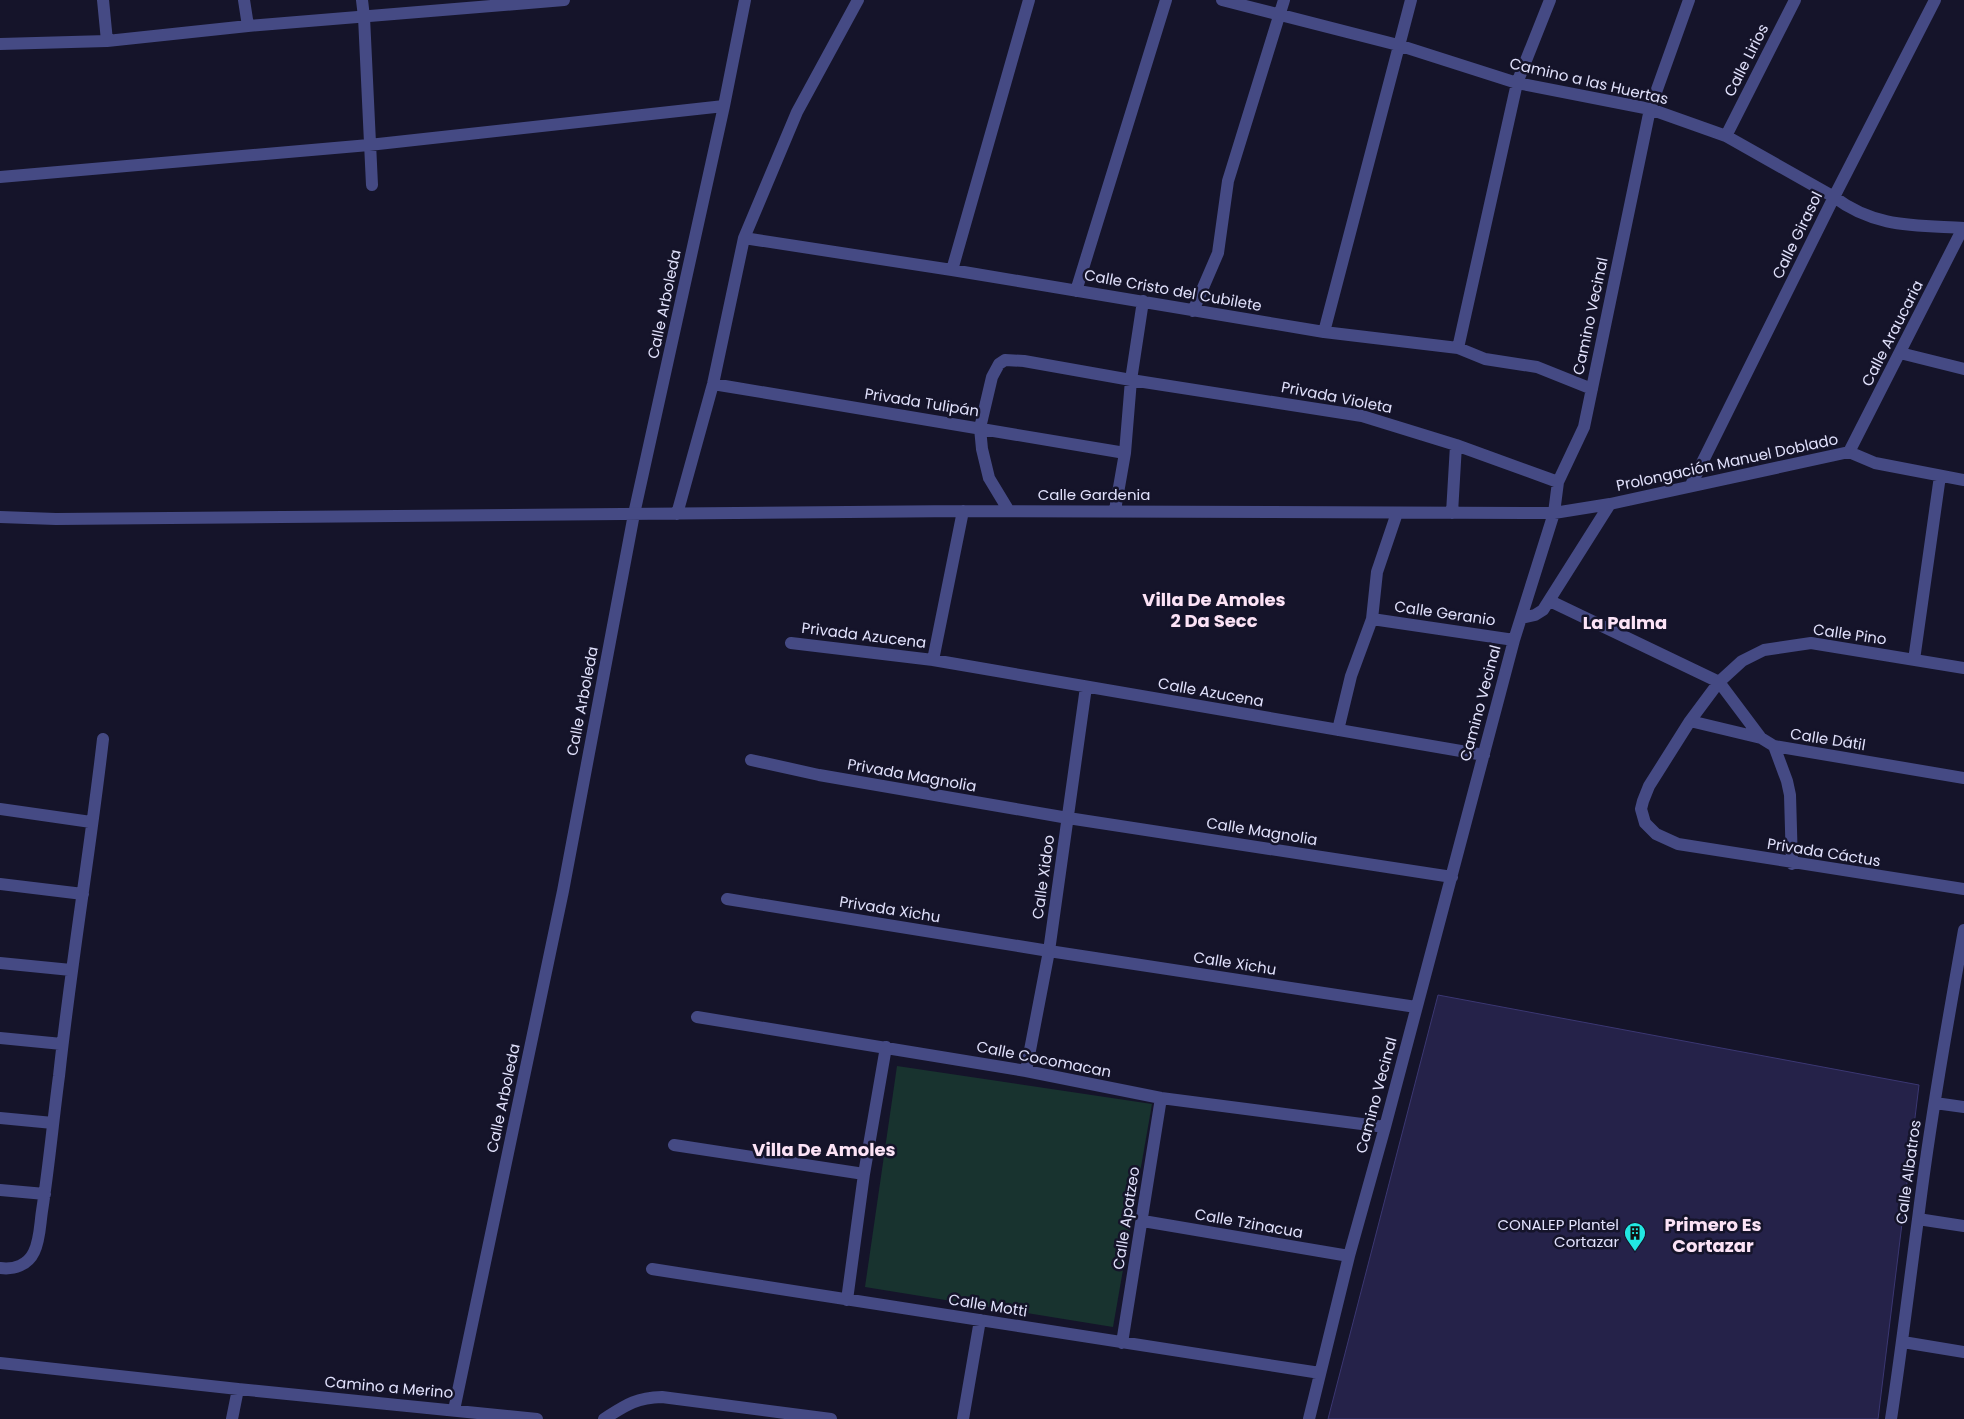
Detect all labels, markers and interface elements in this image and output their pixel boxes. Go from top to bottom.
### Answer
street label: Calle Lirios [1719,20,1773,100]
street label: Camino a las Huertas [1508,53,1671,110]
street label: Calle Girasol [1767,188,1827,282]
street label: Calle Arboleda [642,247,686,361]
street label: Camino Vecinal [1567,255,1613,377]
street label: Calle Cristo del Cubilete [1083,264,1263,316]
street label: Calle Araucaria [1856,276,1928,390]
street label: Privada Violeta [1280,376,1394,418]
street label: Privada Tulipán [863,383,981,421]
street label: Prolongación Manuel Doblado [1614,428,1840,496]
street label: Calle Gardenia [1038,484,1150,505]
district label: Villa De Amoles 2 Da Secc [1142,587,1286,633]
street label: Calle Geranio [1393,596,1497,630]
district label: La Palma [1583,610,1667,635]
street label: Privada Azucena [800,617,928,653]
street label: Calle Pino [1812,618,1888,650]
street label: Camino Vecinal [1454,642,1506,764]
street label: Calle Arboleda [561,644,603,758]
street label: Calle Azucena [1156,672,1266,712]
street label: Calle Dátil [1789,723,1867,755]
street label: Privada Magnolia [846,753,978,797]
street label: Calle Magnolia [1205,812,1319,850]
street label: Privada Cáctus [1766,833,1882,871]
street label: Calle Xidoo [1027,834,1059,920]
street label: Privada Xichu [838,891,942,927]
street label: Calle Xichu [1192,946,1278,980]
street label: Camino Vecinal [1350,1034,1402,1156]
street label: Calle Cocomacan [975,1036,1113,1082]
street label: Calle Arboleda [481,1041,525,1155]
street label: Calle Albatros [1890,1118,1926,1225]
district label: Villa De Amoles [752,1137,896,1162]
street label: Calle Apatzeo [1107,1165,1145,1271]
street label: Calle Tzinacua [1193,1203,1305,1243]
district label: Primero Es Cortazar [1664,1212,1762,1258]
place label: CONALEP Plantel Cortazar [1498,1214,1619,1252]
building icon: CONALEP Plantel Cortazar [1623,1221,1647,1252]
street label: Calle Motti [947,1288,1029,1322]
street label: Camino a Merino [324,1371,454,1403]

